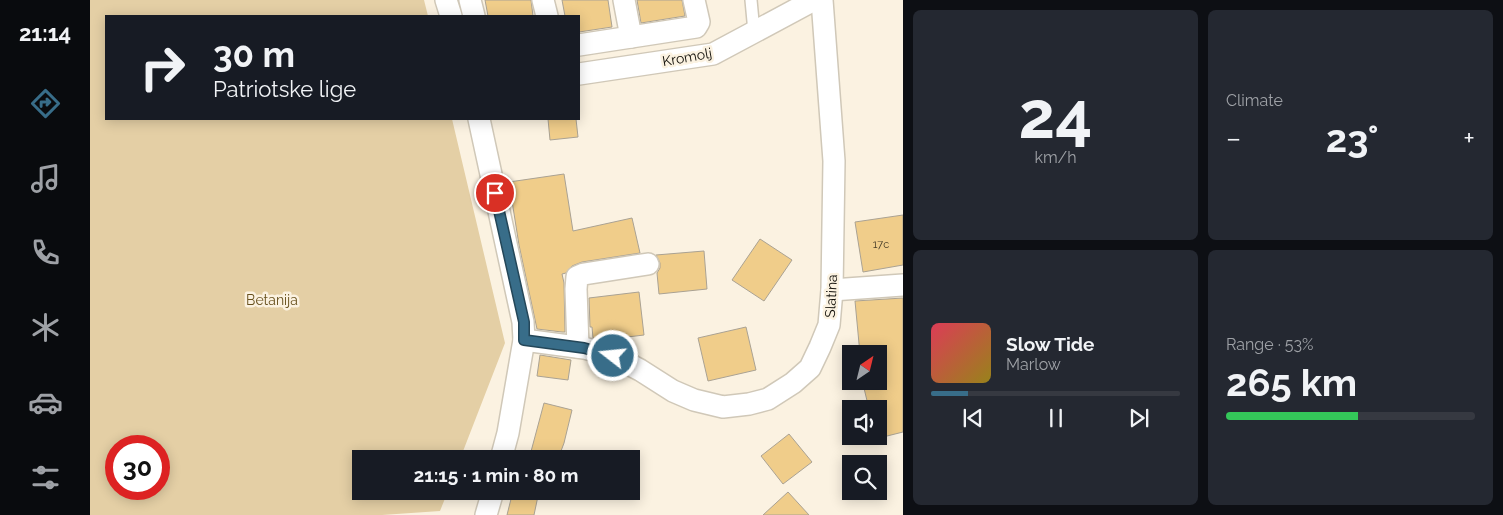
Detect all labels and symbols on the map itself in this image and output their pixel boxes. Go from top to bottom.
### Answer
street label: Kromolj [661,45,713,69]
pin [474,172,516,214]
house number: 17c [873,238,889,251]
street label: Slatina [822,274,840,318]
park label: Betanija [246,292,298,308]
position arrow [586,329,638,381]
north arrow [842,345,888,390]
speed limit sign: 30 [105,435,170,500]

